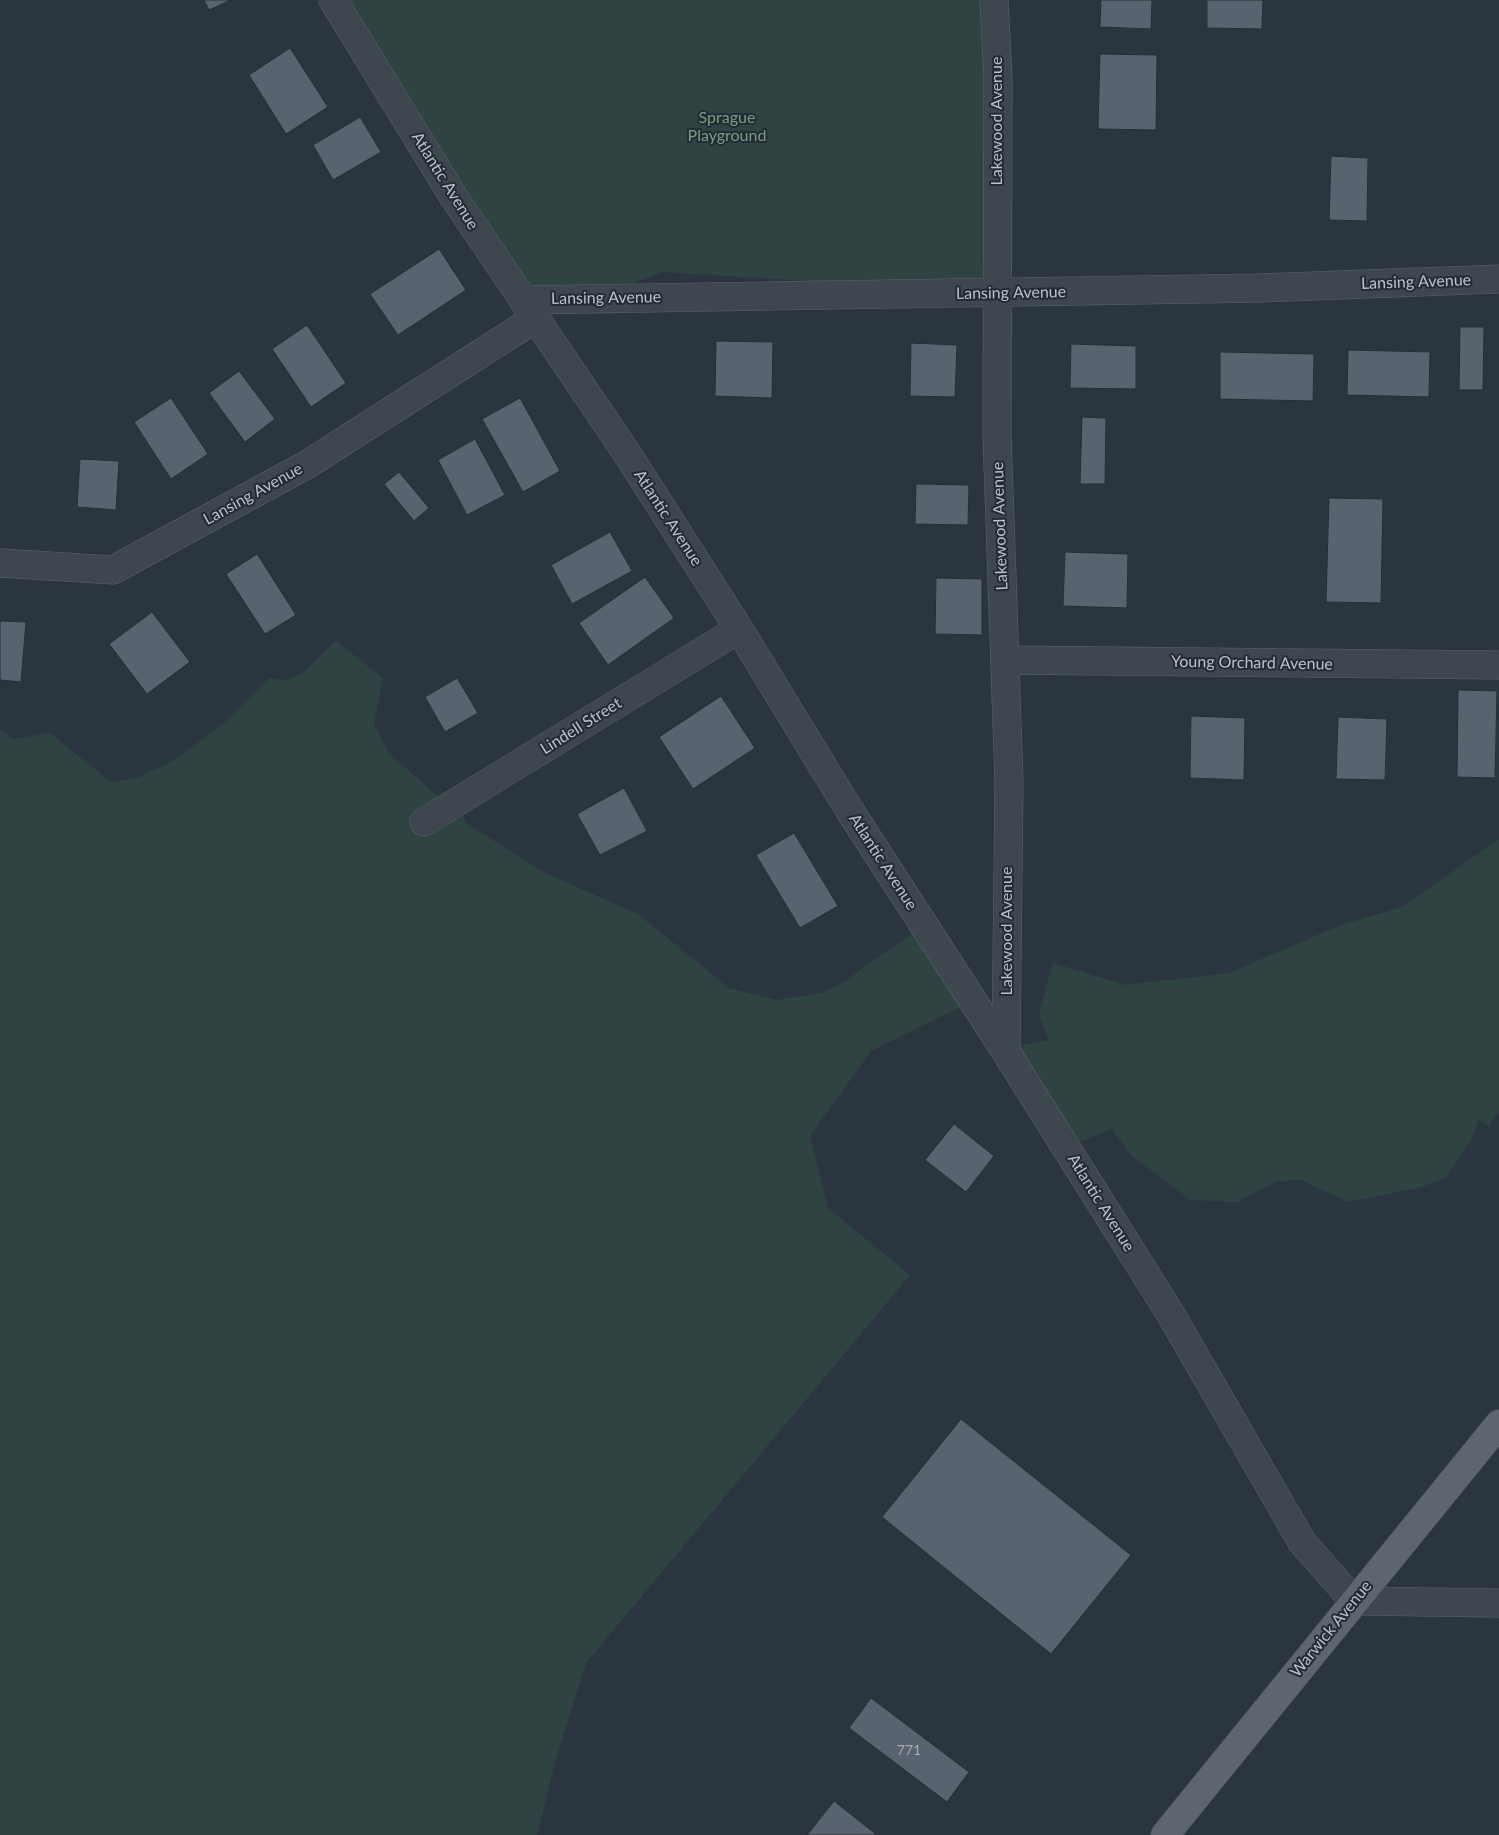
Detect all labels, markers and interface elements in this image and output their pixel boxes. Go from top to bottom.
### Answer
street label: Lakewood Avenue [987,57,1007,185]
park label: Sprague Playground [688,108,766,146]
street label: Atlantic Avenue [407,129,483,233]
street label: Lansing Avenue [1361,270,1471,294]
street label: Lansing Avenue [956,282,1066,304]
street label: Lansing Avenue [551,287,661,309]
street label: Lansing Avenue [200,459,306,529]
street label: Lakewood Avenue [988,461,1012,591]
street label: Atlantic Avenue [630,466,706,570]
street label: Young Orchard Avenue [1171,652,1333,674]
street label: Lindell Street [537,693,625,759]
street label: Atlantic Avenue [845,810,921,914]
street label: Lakewood Avenue [997,867,1017,995]
street label: Atlantic Avenue [1063,1151,1139,1255]
street label: Warwick Avenue [1286,1577,1376,1681]
house number: 771 [897,1742,921,1758]

